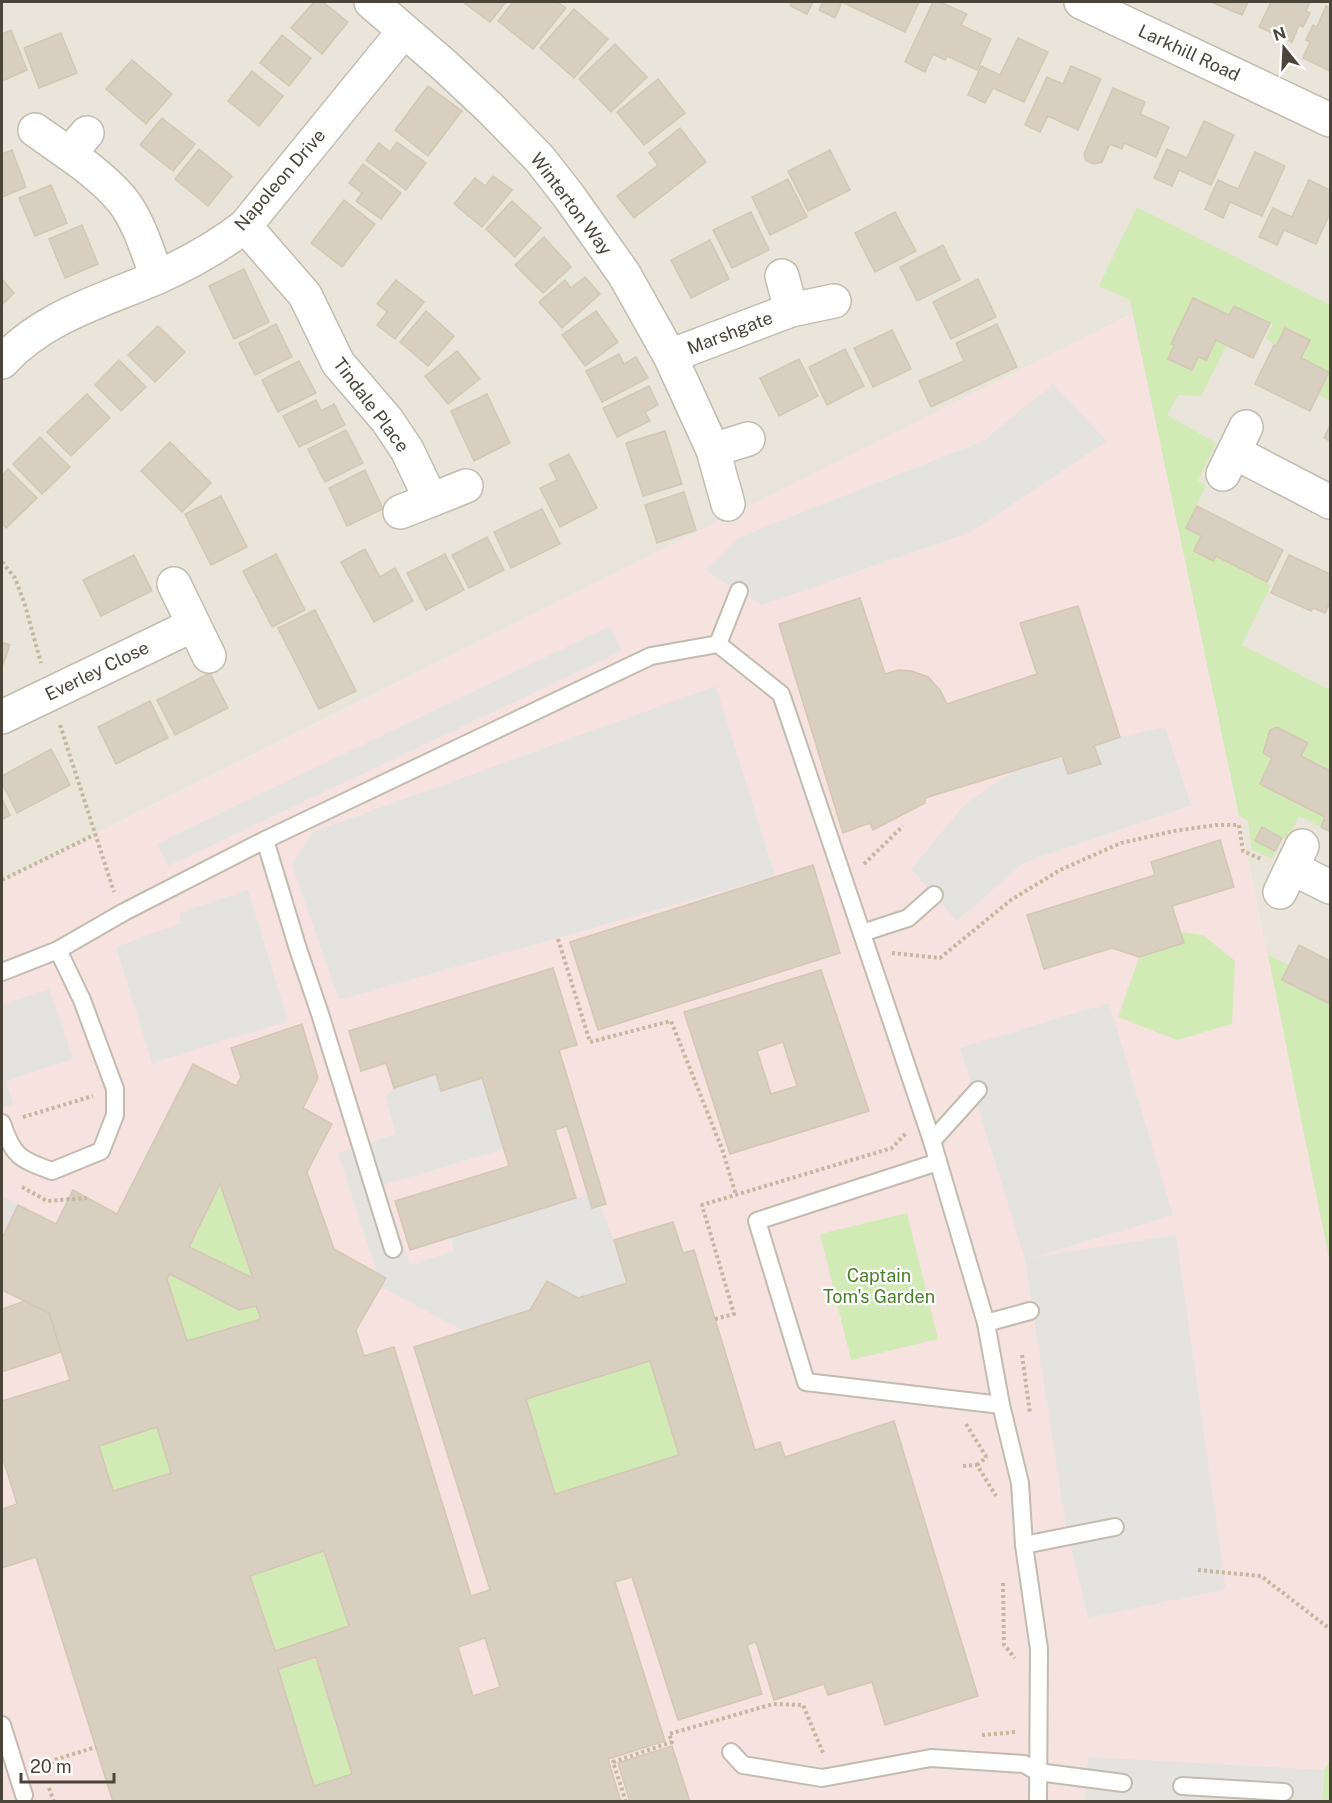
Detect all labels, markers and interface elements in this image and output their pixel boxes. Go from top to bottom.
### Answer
north arrow [1254,18,1314,78]
street label: Larkhill Road [1135,20,1243,85]
text: N [1271,23,1288,45]
street label: Napoleon Drive [230,125,329,235]
street label: Winterton Way [526,148,617,259]
street label: Marshgate [684,307,775,358]
street label: Tindale Place [329,353,414,456]
street label: Everley Close [41,636,152,705]
park label: Captain Tom's Garden [823,1265,935,1307]
scale bar [21,1746,114,1784]
text: 20 m [30,1756,72,1777]

